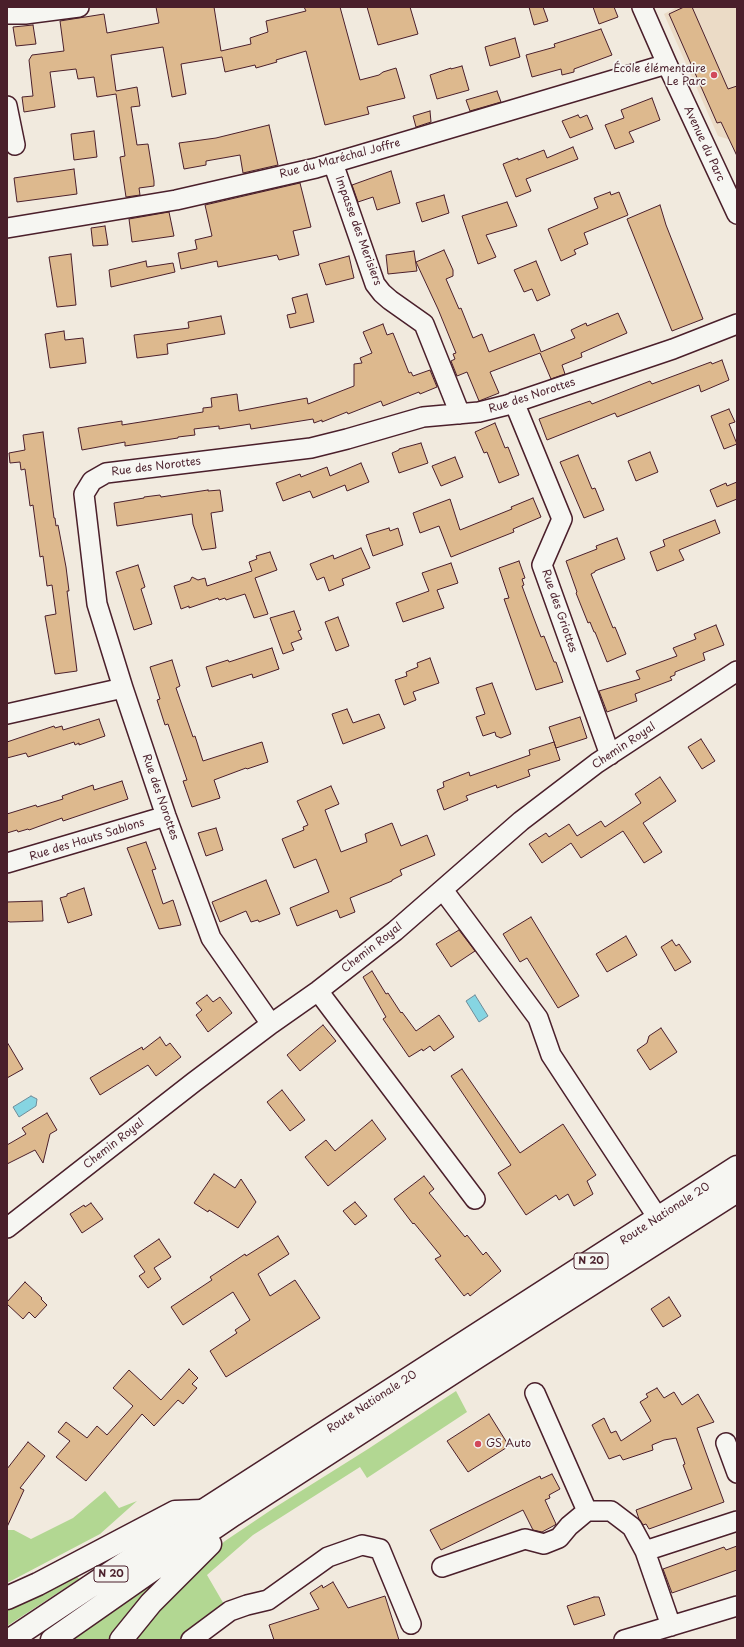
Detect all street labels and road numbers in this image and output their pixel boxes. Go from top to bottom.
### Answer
street label: Avenue du Parc [681,104,727,184]
street label: Rue du Maréchal Joffre [278,136,402,182]
street label: Impasse des Merisiers [332,175,384,287]
street label: Rue des Norottes [487,376,577,416]
street label: Rue des Norottes [110,455,202,479]
street label: Rue des Griottes [539,568,579,654]
street label: Chemin Royal [590,720,658,772]
street label: Rue des Norottes [139,752,181,842]
street label: Rue des Hauts Sablons [28,816,146,864]
street label: Chemin Royal [339,920,405,976]
street label: Chemin Royal [81,1116,147,1172]
street label: Route Nationale 20 [618,1180,712,1248]
road number: N 20 [574,1253,608,1269]
street label: Route Nationale 20 [325,1368,419,1436]
road number: N 20 [94,1566,128,1582]

